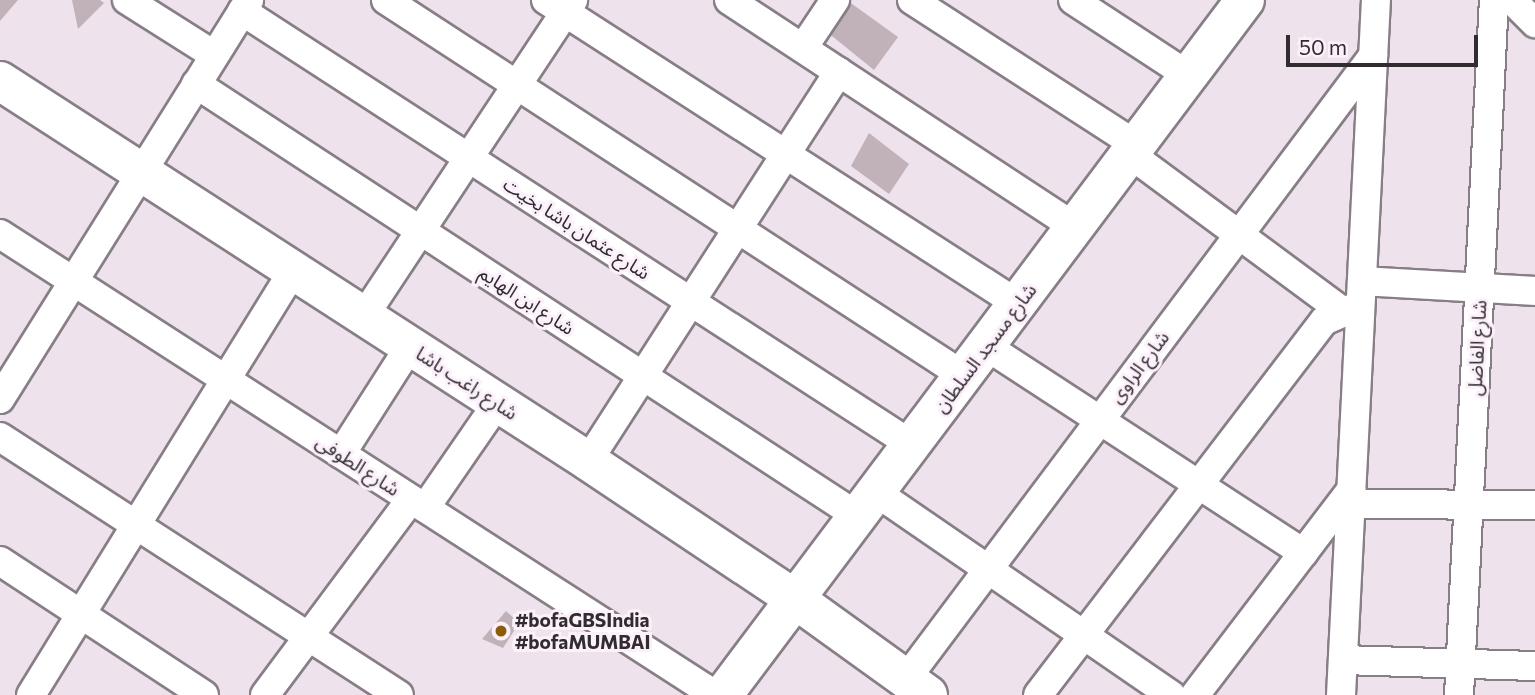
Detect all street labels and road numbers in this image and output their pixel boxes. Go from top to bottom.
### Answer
street label: شارع عثمان باشا بخيت [499,172,655,284]
street label: شارع ابن الهايم [475,261,579,339]
street label: شارع مسجد السلطان [929,279,1041,417]
street label: شارع الفاضل [1463,299,1491,397]
street label: شارع الراوى [1104,326,1174,408]
street label: شارع راغب باشا [412,342,522,424]
street label: شارع الطوفى [312,430,404,500]

